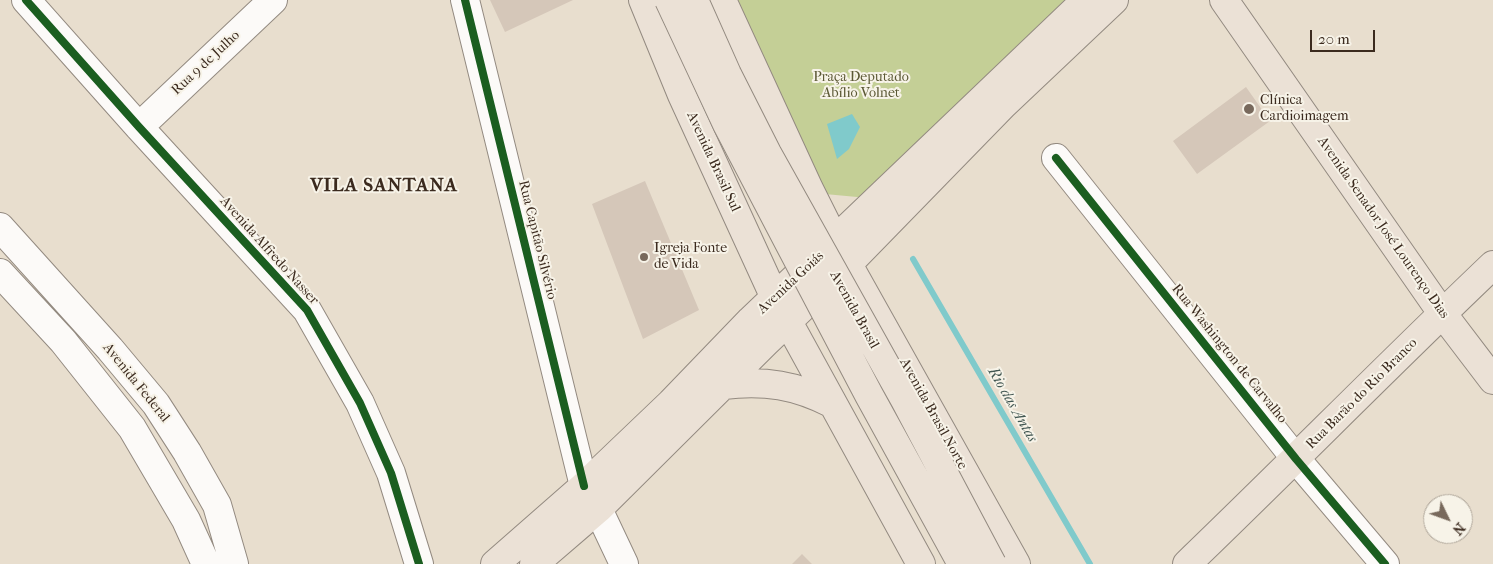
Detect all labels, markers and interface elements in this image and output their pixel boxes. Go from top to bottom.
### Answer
scale bar [1313,20,1378,52]
street label: Rua 9 de Julho [168,27,244,99]
text: 20 m [1318,30,1350,48]
park label: Praça Deputado Abílio Volnet [813,70,909,102]
place label: Clínica Cardioimagem [1260,93,1349,125]
marker: Clínica Cardioimagem [1242,102,1256,116]
street label: Avenida Brasil Sul [682,109,744,215]
street label: Avenida Senador José Lourenço Dias [1314,134,1452,322]
district label: VILA SANTANA [309,175,459,197]
street label: Rua Capitão Silvério [514,179,560,301]
street label: Avenida Alfredo Nasser [216,193,322,309]
place label: Igreja Fonte de Vida [654,241,727,274]
street label: Avenida Goiás [754,248,828,318]
marker: Igreja Fonte de Vida [638,251,650,263]
street label: Avenida Brasil [826,268,882,352]
street label: Rua Washington de Carvalho [1168,281,1290,427]
street label: Rua Barão do Rio Branco [1303,335,1421,453]
street label: Avenida Federal [99,340,173,426]
street label: Avenida Brasil Norte [895,355,971,473]
water label: Rio das Antas [983,364,1041,446]
north arrow [1423,494,1473,544]
text: N [1449,519,1469,538]

